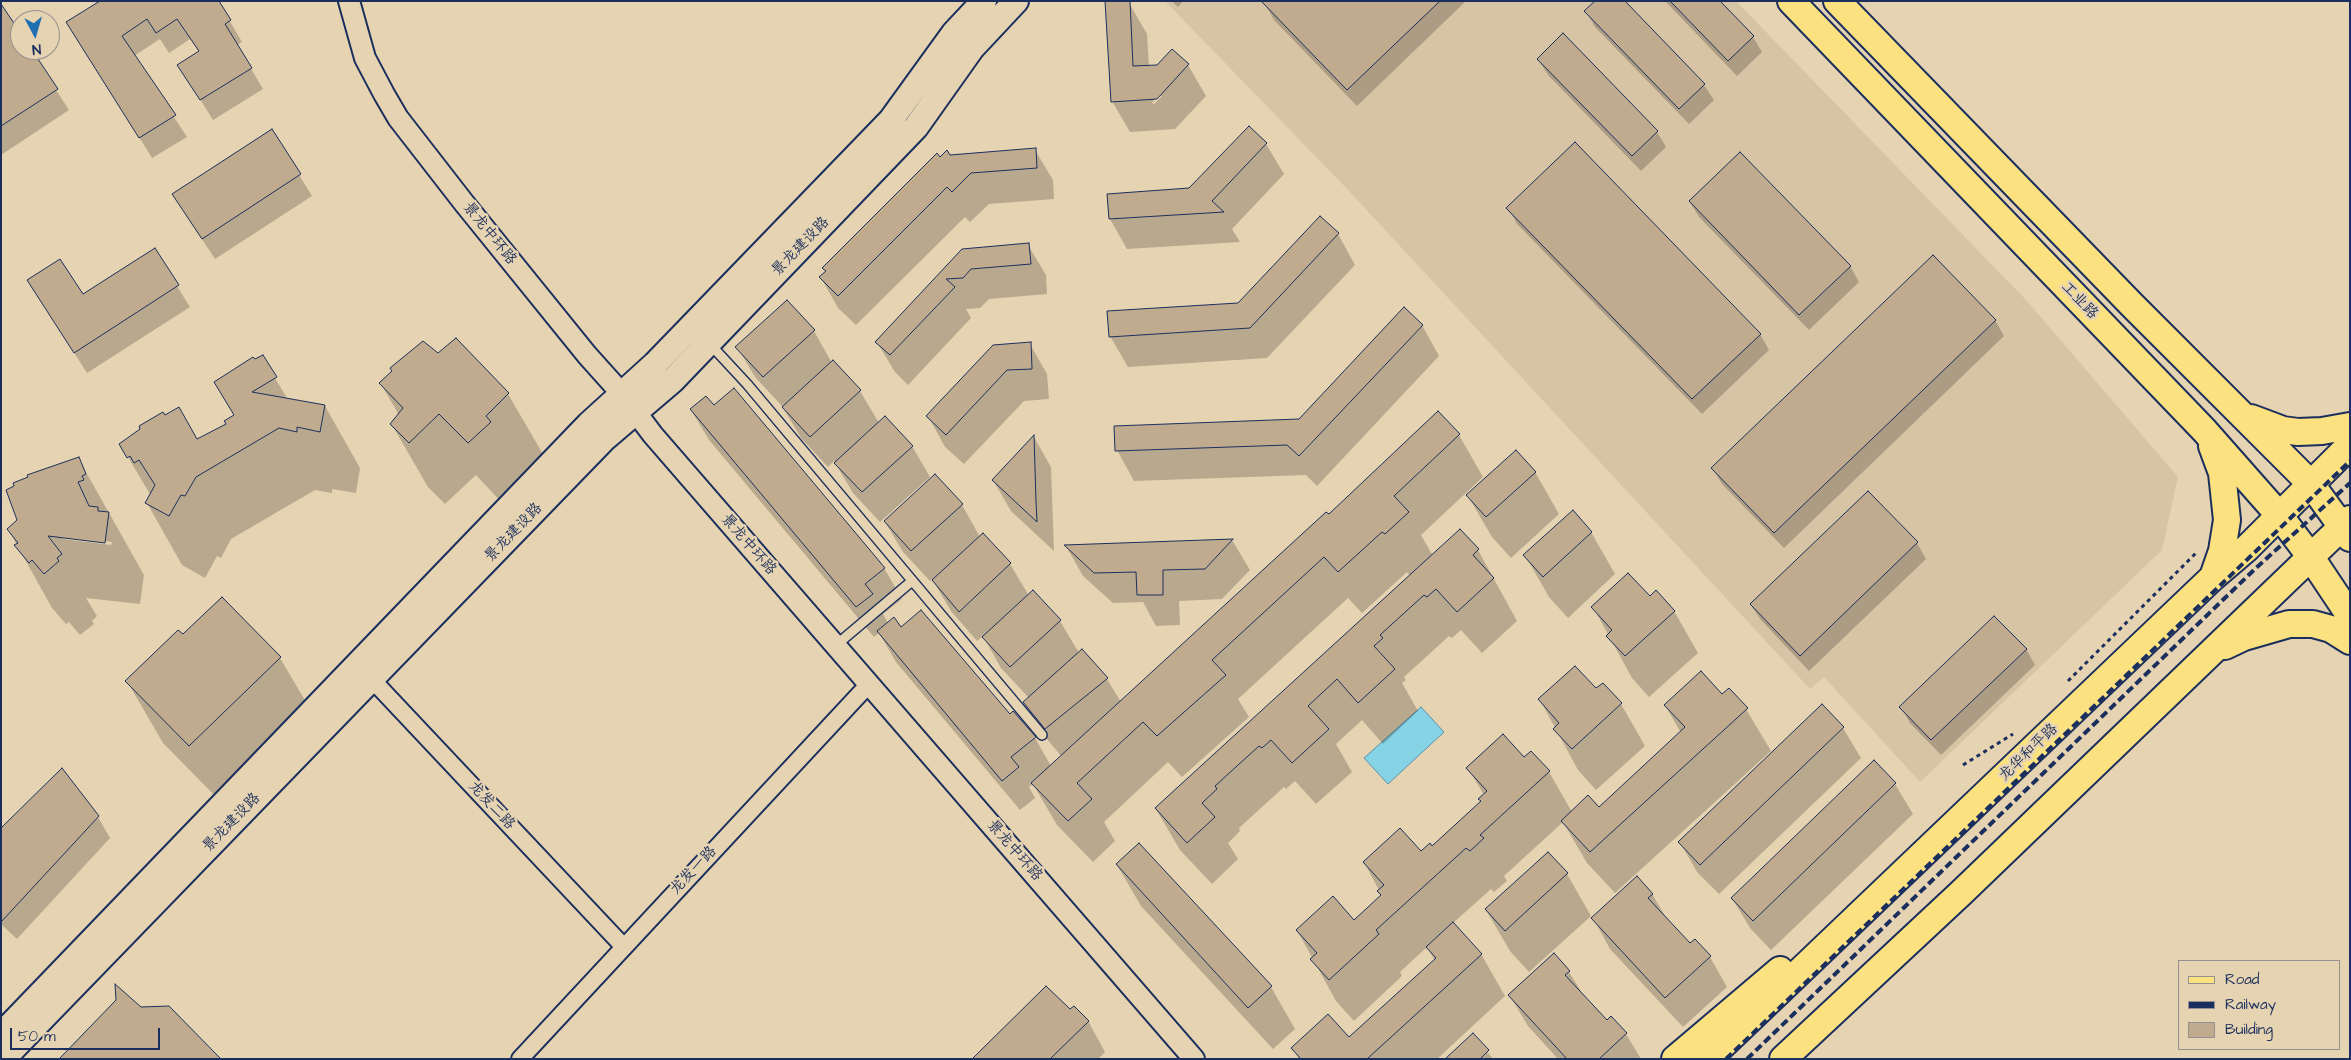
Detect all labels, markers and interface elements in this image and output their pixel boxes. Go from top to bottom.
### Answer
north arrow [10,10,60,60]
text: N [31,39,42,59]
street label: 景龙中环路 [458,199,520,269]
street label: 景龙建设路 [768,214,834,280]
street label: 工业路 [2057,279,2101,323]
street label: 景龙建设路 [481,500,547,566]
street label: 景龙中环路 [717,511,779,579]
street label: 龙华和平路 [1996,720,2062,786]
street label: 龙发二路 [464,778,518,834]
street label: 景龙建设路 [199,790,265,856]
street label: 景龙中环路 [983,817,1045,885]
street label: 龙发一路 [667,843,721,899]
legend [2178,960,2341,1050]
text: Road [2225,969,2259,990]
text: Railway [2225,994,2276,1015]
scale bar [12,1018,162,1050]
text: Building [2225,1019,2273,1040]
text: 50 m [18,1026,56,1047]

